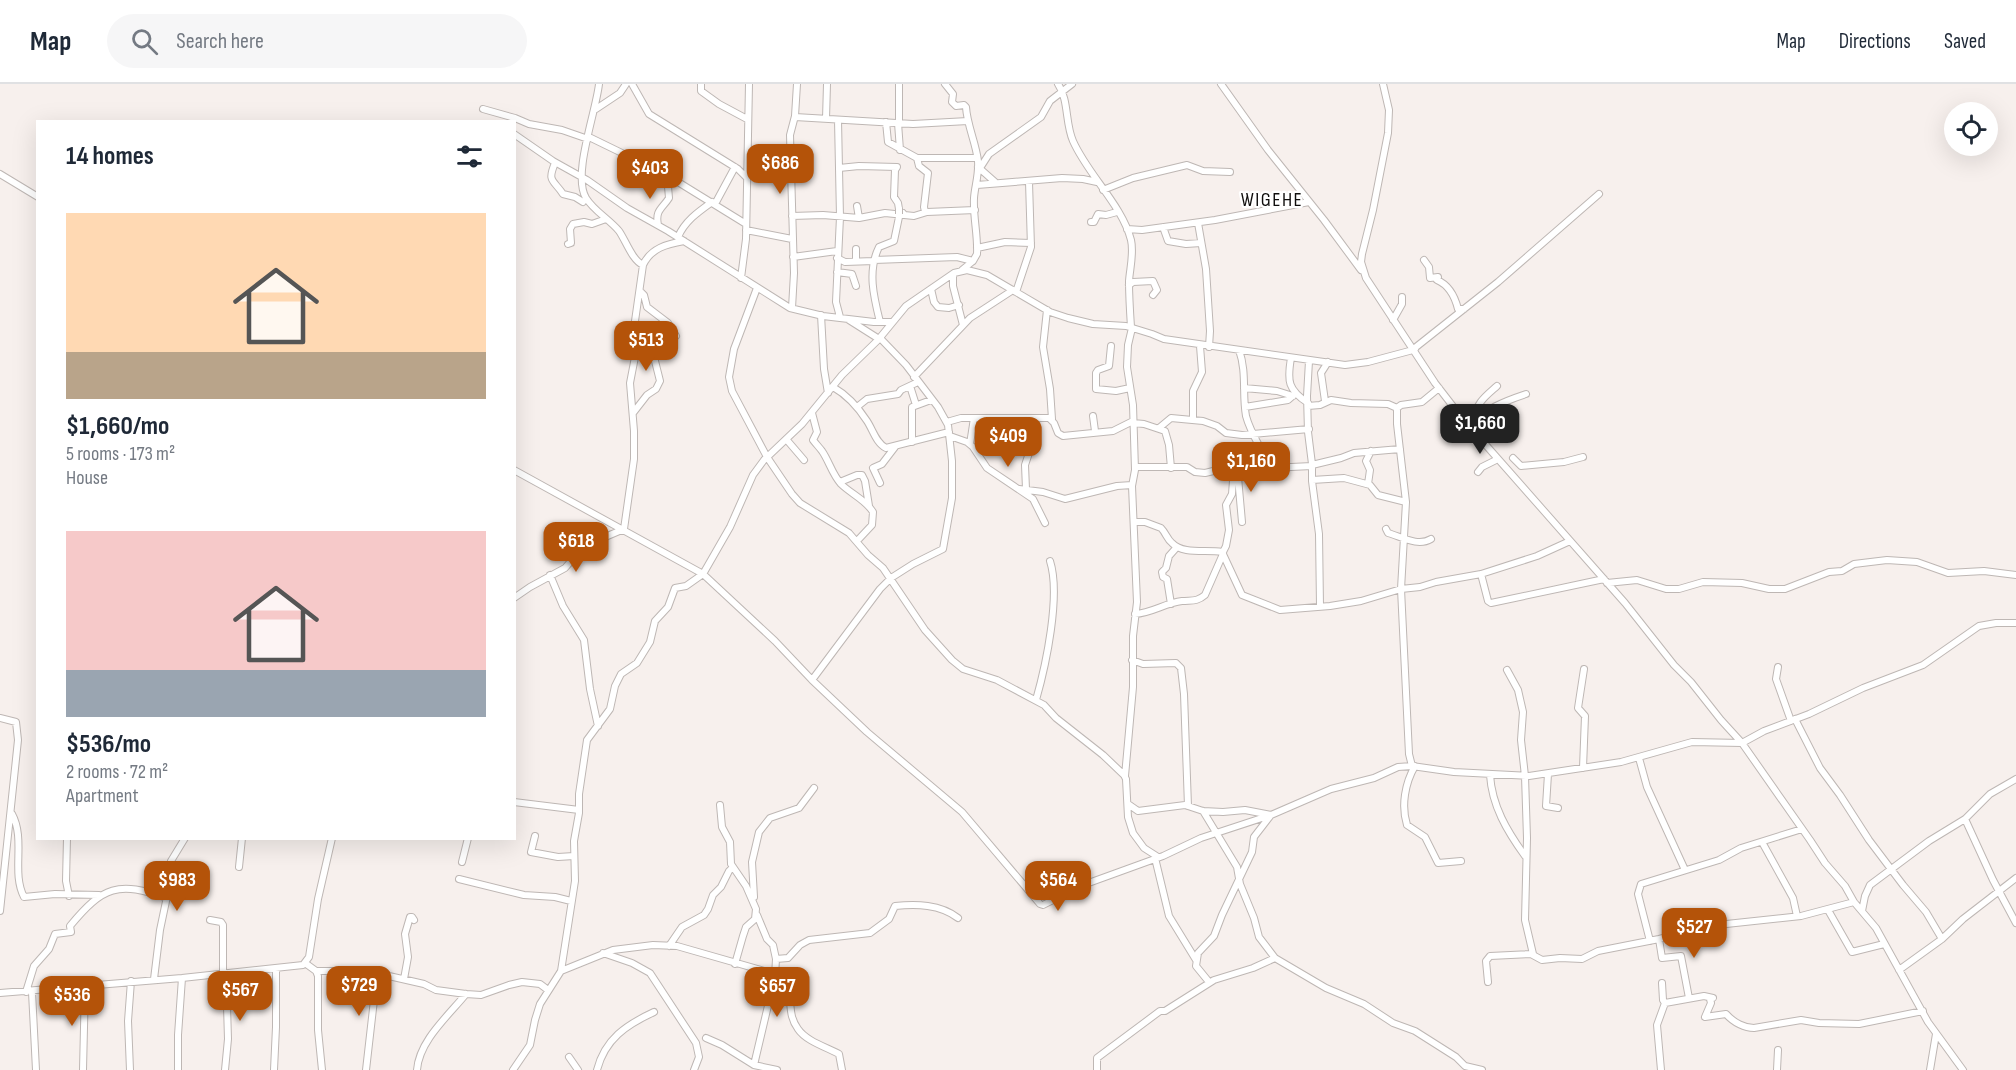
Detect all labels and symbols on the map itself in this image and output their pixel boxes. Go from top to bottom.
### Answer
pin: $686 [744,144,816,195]
pin: $403 [614,149,686,200]
district label: WIGEHE [1241,188,1303,212]
pin: $513 [610,321,682,372]
pin: $1,660 [1431,404,1529,455]
pin: $409 [972,417,1044,468]
pin: $1,160 [1202,442,1300,493]
pin: $618 [540,522,612,573]
pin: $983 [141,861,213,912]
pin: $564 [1022,861,1094,912]
pin: $527 [1658,908,1730,959]
pin: $729 [323,966,395,1017]
pin: $657 [741,967,813,1018]
pin: $567 [204,971,276,1022]
pin: $536 [36,976,108,1027]

